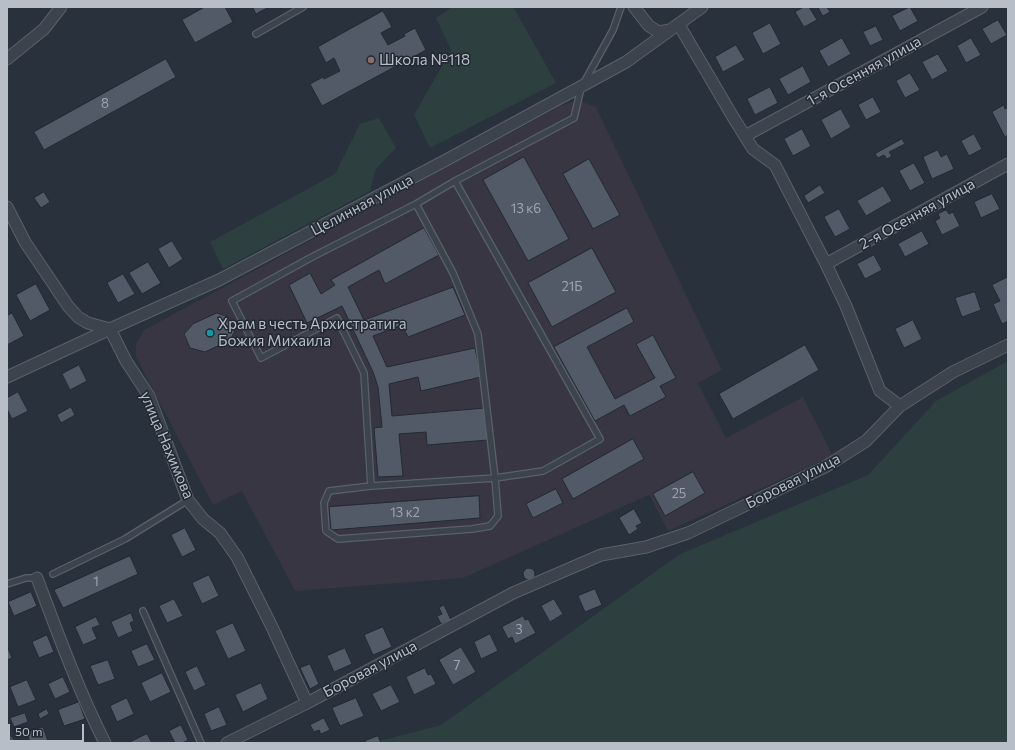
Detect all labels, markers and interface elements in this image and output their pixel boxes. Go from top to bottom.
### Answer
street label: 1-я Осенняя улица [804,32,924,110]
place label: Школа №118 [379,51,470,69]
marker: Школа №118 [366,55,376,65]
house number: 8 [101,96,109,112]
street label: Целинная улица [308,170,416,240]
street label: 2-я Осенняя улица [856,175,978,253]
house number: 13 к6 [511,201,541,217]
house number: 21Б [562,279,582,295]
place label: Храм в честь Архистратига Божия Михаила [218,315,406,350]
marker: Храм в честь Архистратига Божия Михаила [205,328,215,338]
street label: улица Нахимова [136,389,198,501]
street label: Боровая улица [743,449,843,513]
house number: 25 [672,486,686,502]
house number: 13 к2 [390,505,420,521]
house number: 1 [93,574,99,590]
house number: 3 [515,622,523,638]
street label: Боровая улица [320,637,420,701]
house number: 7 [454,658,460,674]
scale bar [10,716,86,742]
text: 50 m [15,724,43,738]

